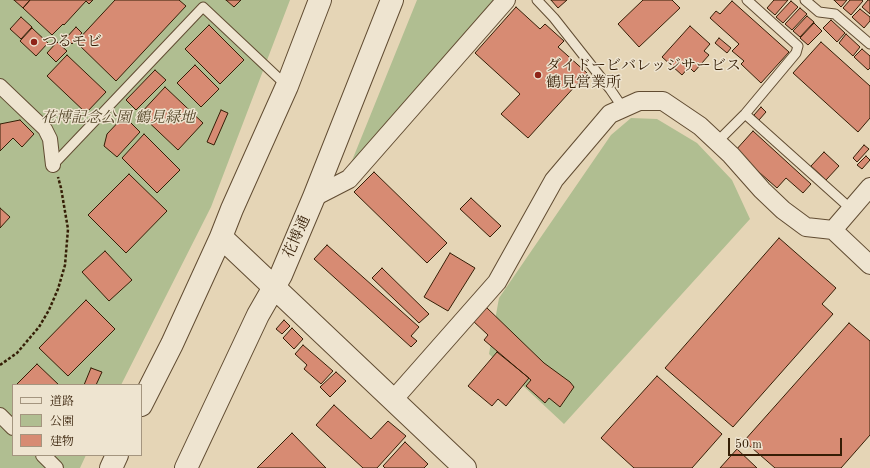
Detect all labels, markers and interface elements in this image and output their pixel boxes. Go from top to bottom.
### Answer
place label: つるモビ [42,33,102,51]
marker: つるモビ [29,37,39,47]
place label: ダイドービバレッジサービス 鶴見営業所 [546,57,741,92]
marker: ダイドービバレッジサービス 鶴見営業所 [533,70,543,80]
park label: 花博記念公園 鶴見緑地 [41,109,195,127]
street label: 花博通 [280,213,314,261]
legend [12,384,142,456]
text: 道路 [50,396,74,408]
text: 公園 [50,416,74,428]
scale bar [730,430,844,456]
text: 建物 [50,436,74,448]
text: 50 m [735,439,762,451]

